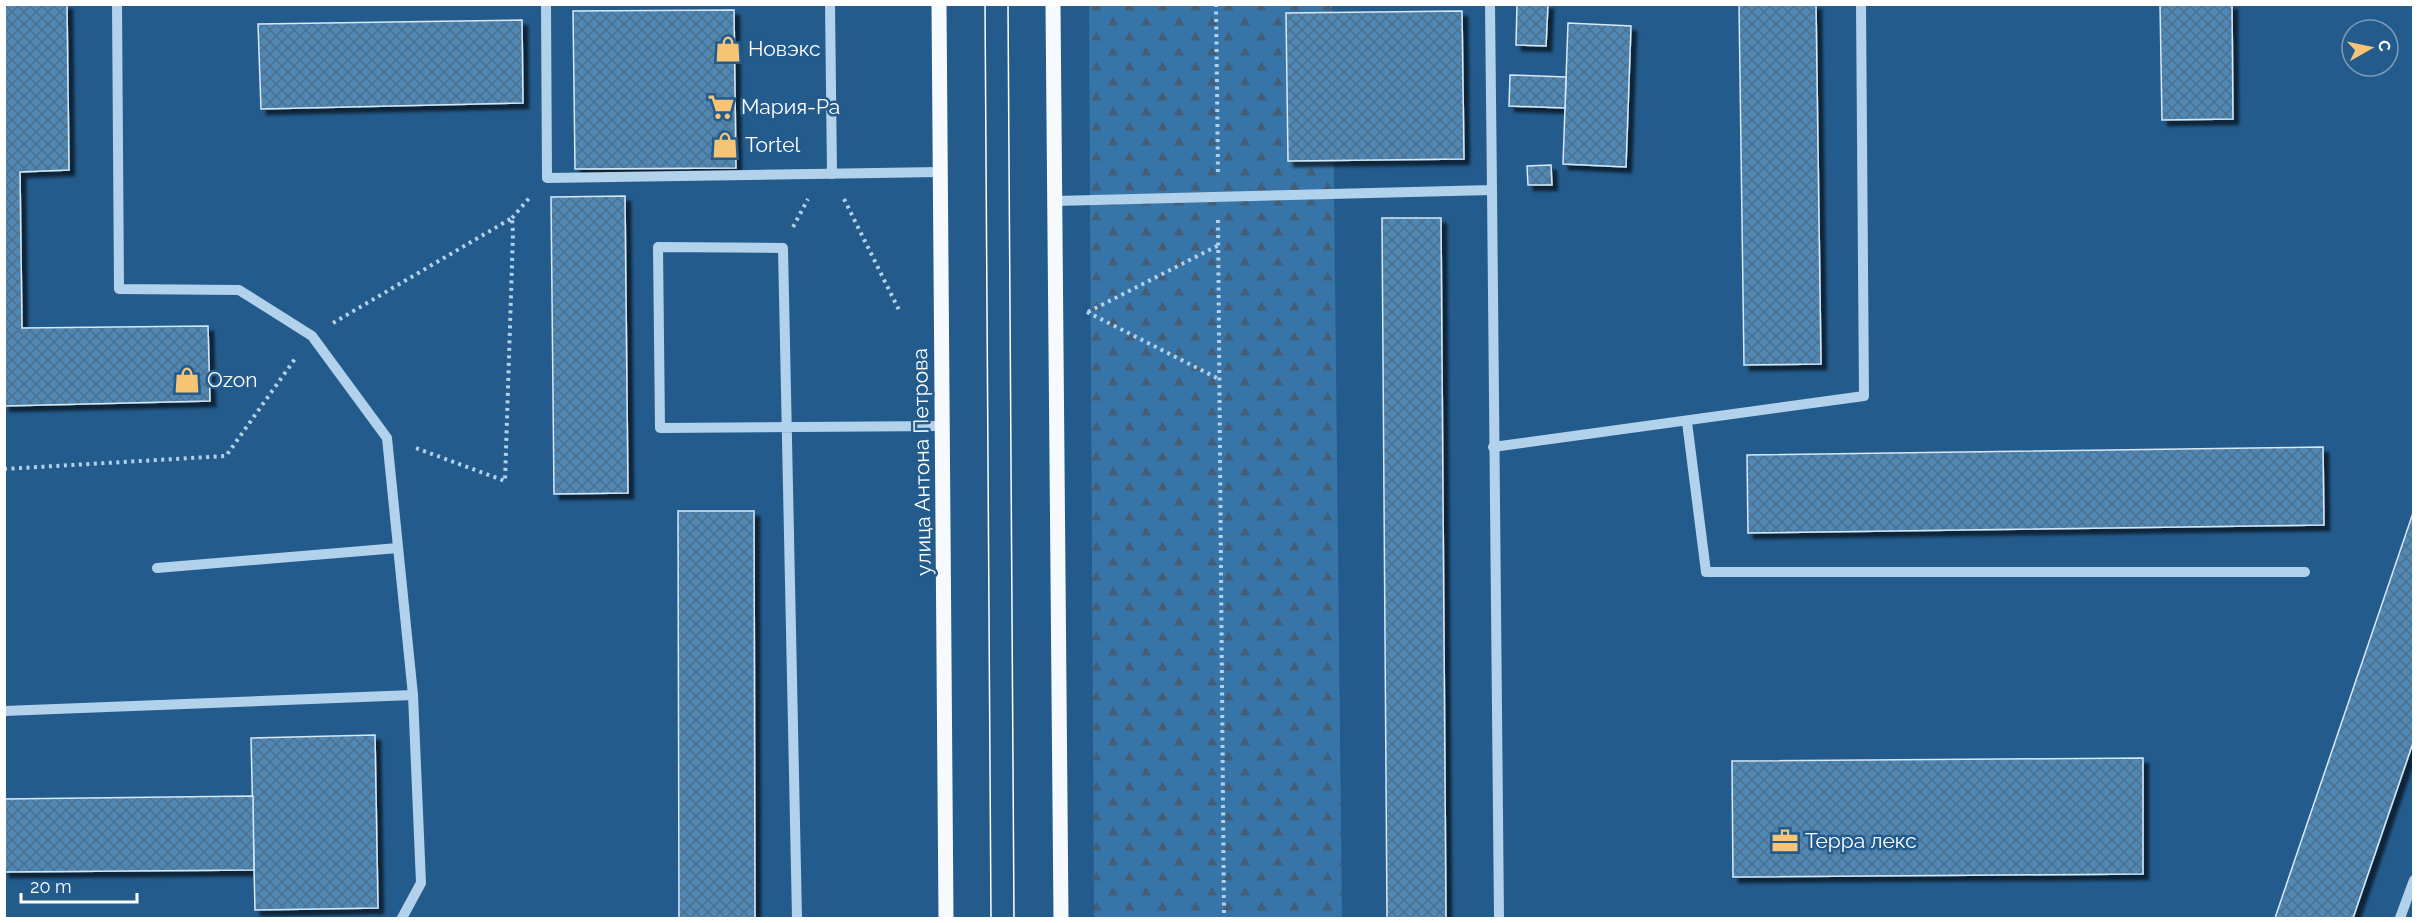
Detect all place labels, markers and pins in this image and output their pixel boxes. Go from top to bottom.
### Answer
shop icon: Новэкс [713,34,743,64]
place label: Новэкс [748,36,821,61]
supermarket icon: Мария-Ра [706,92,736,122]
place label: Мария-Ра [741,94,840,119]
shop icon: Tortel [710,130,740,160]
place label: Tortel [745,132,801,157]
shop icon: Ozon [172,365,202,395]
place label: Ozon [207,367,258,392]
office icon: Терра лекс [1770,826,1800,856]
place label: Терра лекс [1805,828,1917,853]

